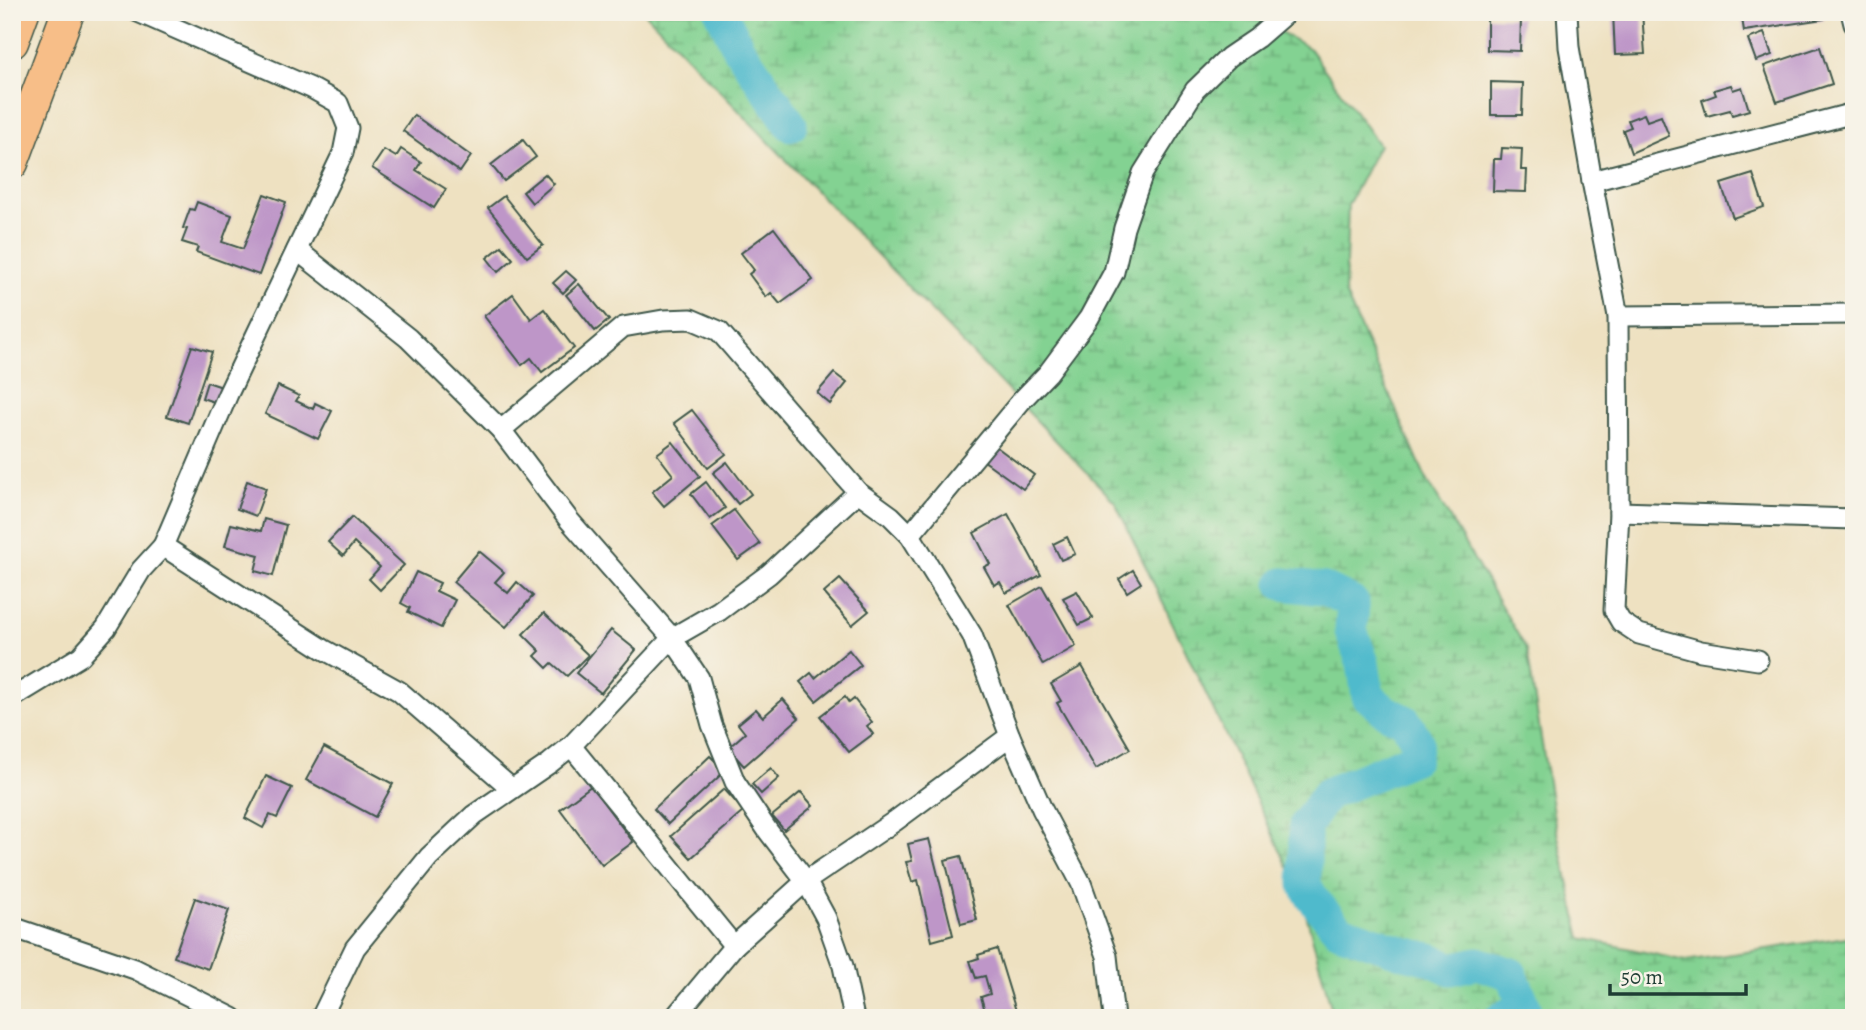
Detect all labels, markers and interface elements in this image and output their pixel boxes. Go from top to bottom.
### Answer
scale bar [1610,953,1747,997]
text: 50 m [1621,963,1663,991]

